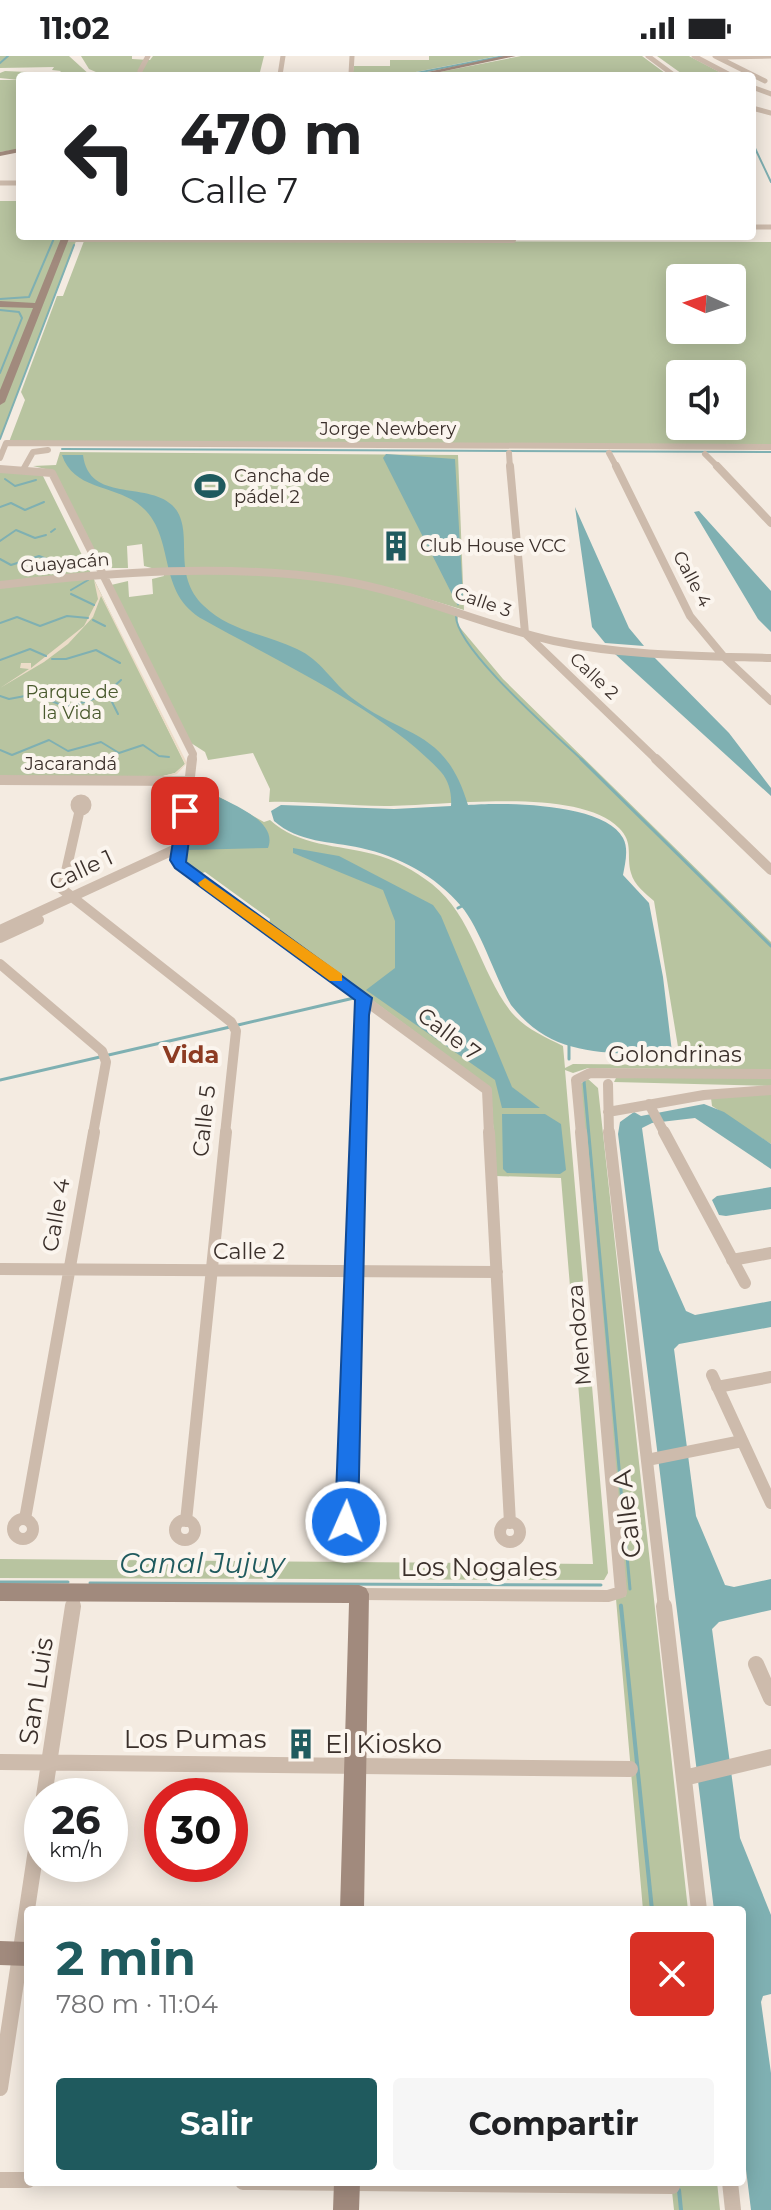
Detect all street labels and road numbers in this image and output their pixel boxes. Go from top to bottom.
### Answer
street label: Jorge Newbery [319,418,456,440]
street label: Calle 4 [668,547,716,611]
street label: Guayacán [20,548,110,578]
street label: Calle 3 [452,582,514,622]
street label: Calle 2 [565,648,623,704]
street label: Jacarandá [24,753,117,775]
street label: Calle 1 [45,844,117,896]
street label: Calle 7 [412,1001,486,1067]
street label: Golondrinas [608,1041,742,1068]
street label: Calle 5 [187,1084,221,1158]
street label: Calle 4 [36,1176,76,1254]
street label: Calle 2 [213,1238,285,1265]
street label: Mendoza [561,1283,597,1387]
street label: Calle A [606,1468,648,1560]
street label: Los Nogales [401,1551,557,1583]
street label: San Luis [12,1635,60,1747]
street label: Los Pumas [124,1723,266,1755]

